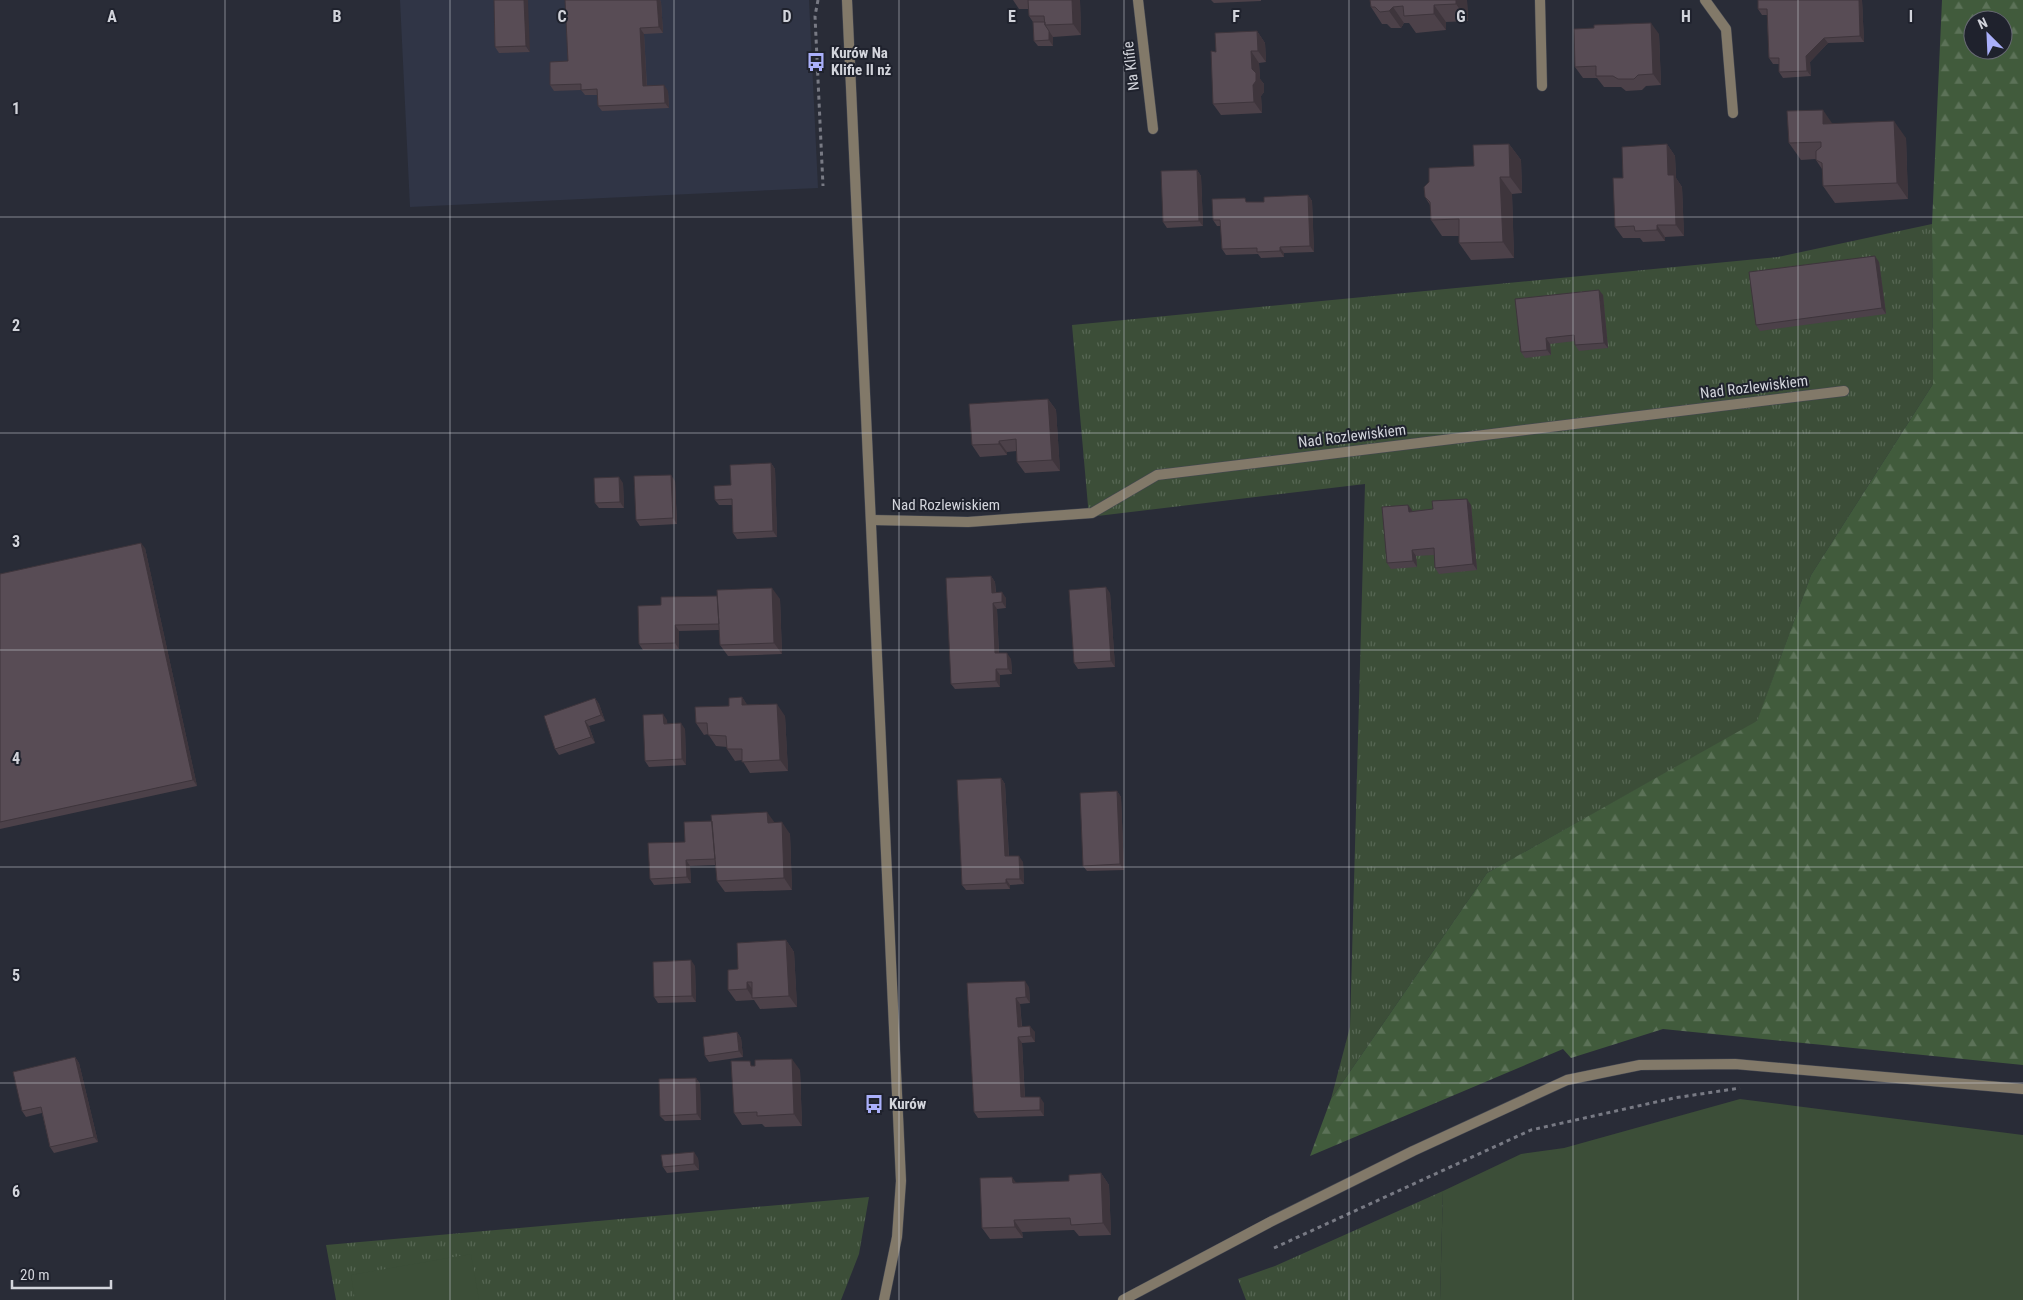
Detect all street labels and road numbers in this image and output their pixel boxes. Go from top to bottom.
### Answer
street label: Na Klifie [1119,40,1143,92]
street label: Nad Rozlewiskiem [1699,371,1809,403]
street label: Nad Rozlewiskiem [1297,420,1407,452]
street label: Nad Rozlewiskiem [892,496,1000,514]

